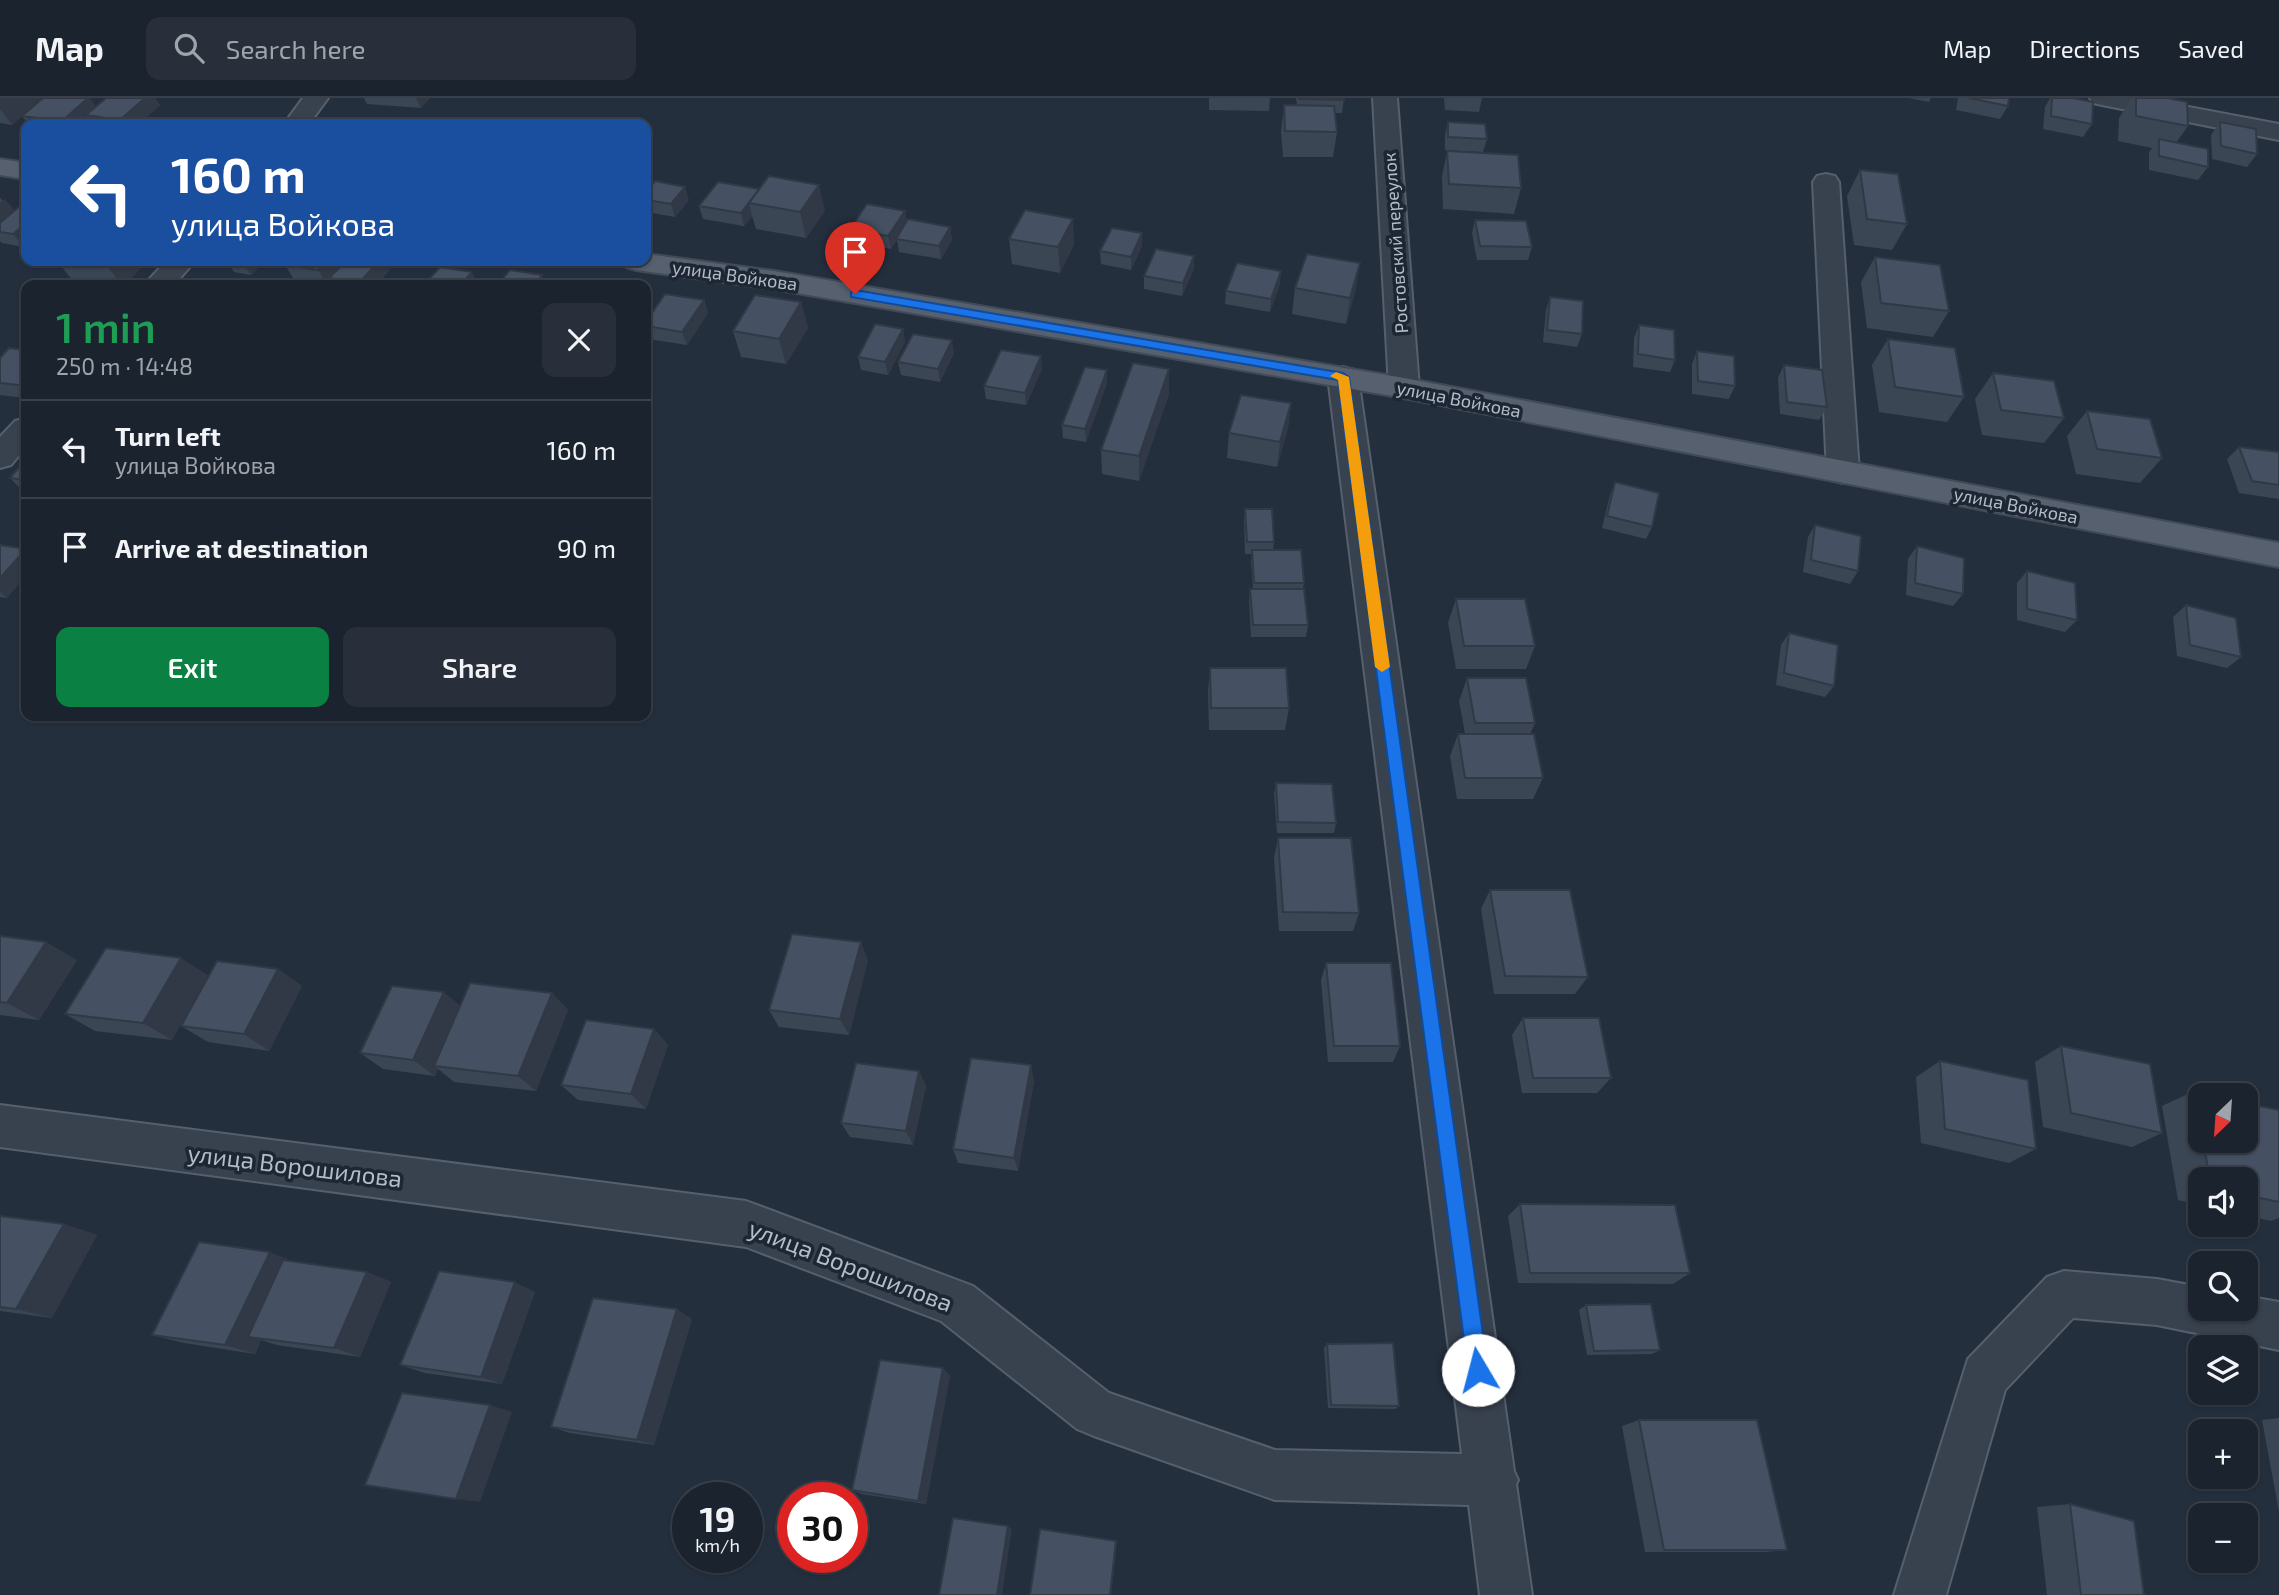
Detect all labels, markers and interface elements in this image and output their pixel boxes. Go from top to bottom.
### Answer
search box [146,17,636,80]
text: Map [35,28,104,68]
icon: search [170,29,208,67]
text: Search here [226,33,365,64]
text: Map [1943,34,1991,63]
text: Directions [2029,34,2140,63]
text: Saved [2178,34,2244,63]
text: 160 m [171,144,306,203]
icon: left [56,147,147,238]
street label: Ростовский переулок [1378,151,1412,334]
text: улица Войкова [171,204,395,242]
pin [825,222,885,294]
icon: arrive [836,233,874,271]
street label: улица Войкова [671,255,799,295]
text: 1 min [56,301,156,351]
button: close [542,303,616,377]
text: 250 m · 14:48 [56,352,193,380]
street label: улица Войкова [1395,376,1523,422]
text: Turn left [115,420,221,451]
icon: left [56,430,94,468]
text: 160 m [547,434,616,465]
text: улица Войкова [115,451,276,479]
street label: улица Войкова [1952,482,2080,528]
icon: arrive [56,528,94,566]
text: Arrive at destination [115,532,368,563]
text: 90 m [557,532,616,563]
button: Exit [56,627,329,707]
button: Share [343,627,616,707]
north arrow [2188,1083,2258,1153]
map controls [2188,1083,2258,1573]
street label: улица Ворошилова [186,1137,404,1194]
button: sound [2188,1167,2258,1237]
street label: улица Ворошилова [745,1213,957,1318]
button: search [2188,1251,2258,1321]
position arrow [1441,1333,1515,1407]
button: layers [2188,1335,2258,1405]
button: + [2188,1419,2258,1489]
speed limit sign: 30 [777,1482,868,1573]
text: 19 [700,1497,735,1539]
button: − [2188,1503,2258,1573]
text: km/h [695,1534,740,1556]

